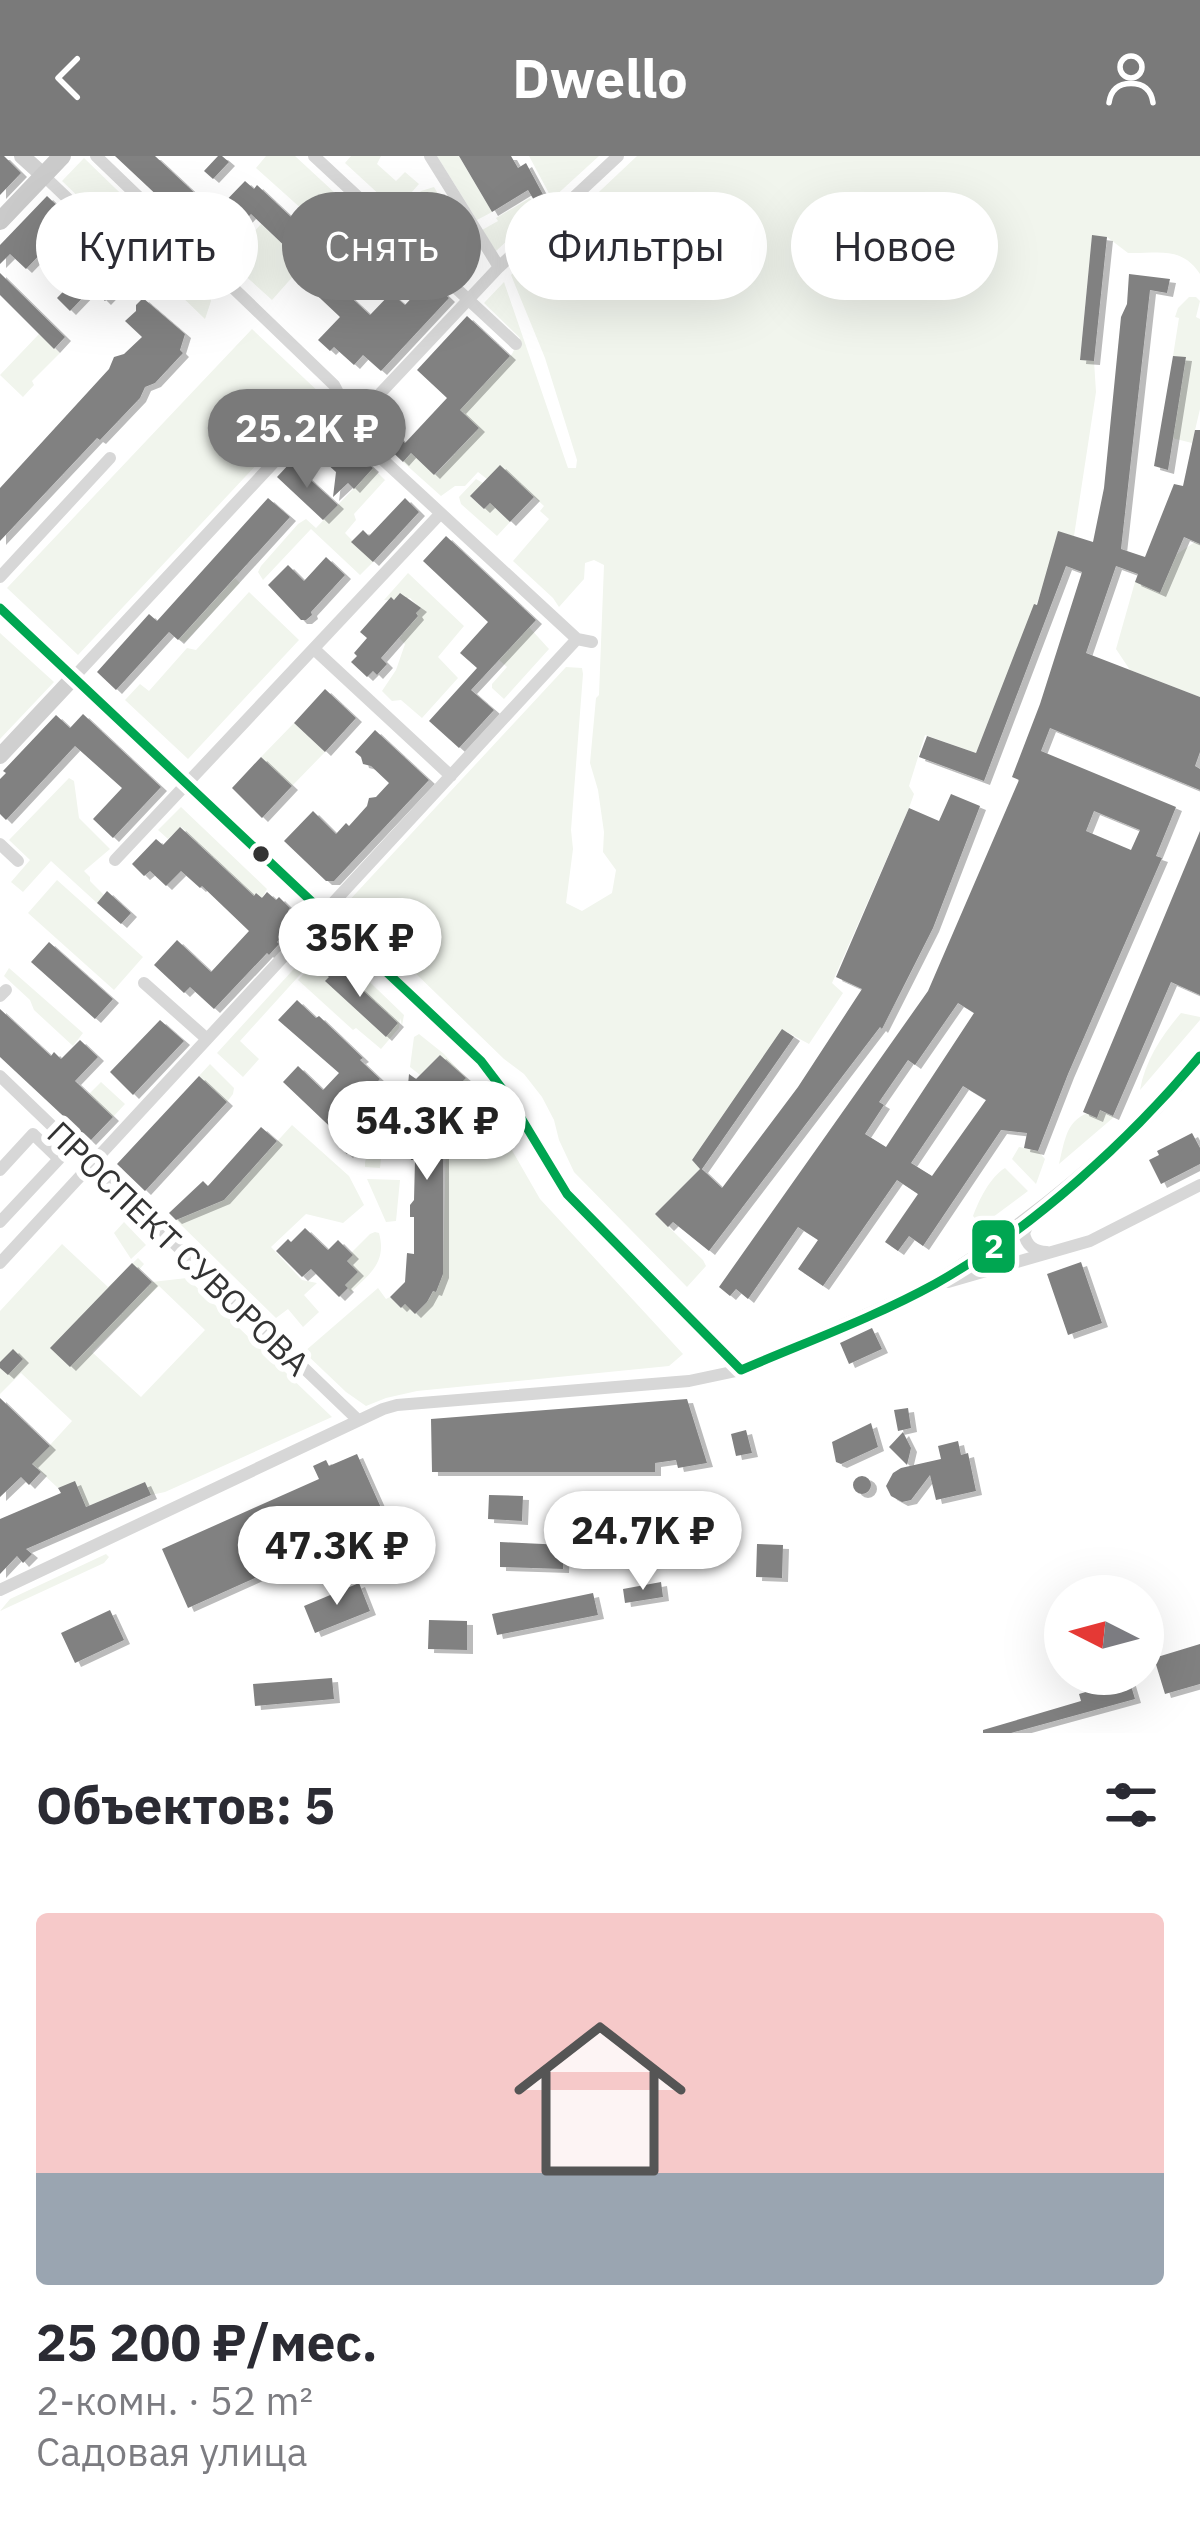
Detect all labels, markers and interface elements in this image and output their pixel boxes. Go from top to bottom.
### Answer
text: Dwello [512,43,688,113]
icon: back [36,45,102,111]
icon: person [1098,45,1164,111]
chip: Купить [36,192,258,300]
chip: Снять [282,192,481,300]
chip: Фильтры [505,192,767,300]
chip: Новое [791,192,998,300]
pin: 25.2K ₽ [196,389,418,491]
text: 25.2K ₽ [235,402,379,453]
unlabelled marker [250,843,272,865]
pin: 35K ₽ [276,898,444,1000]
text: 35K ₽ [306,911,414,962]
pin: 54.3K ₽ [316,1081,538,1183]
text: 54.3K ₽ [355,1094,499,1145]
street label: ПРОСПЕКТ СУВОРОВА [39,1112,319,1384]
line badge: 2 [970,1218,1017,1275]
text: 2 [984,1224,1004,1267]
pin: 24.7K ₽ [532,1491,754,1593]
text: 24.7K ₽ [571,1504,715,1555]
pin: 47.3K ₽ [226,1506,448,1608]
text: 47.3K ₽ [265,1519,409,1570]
north arrow [1044,1575,1164,1695]
map controls [1044,1575,1164,1695]
text: Объектов: 5 [36,1772,335,1838]
icon: filters [1098,1772,1164,1838]
icon: home [492,1991,708,2207]
text: 25 200 ₽/мес. [36,2309,378,2375]
text: 2-комн. · 52 m² [36,2375,313,2426]
text: Садовая улица [36,2426,308,2477]

